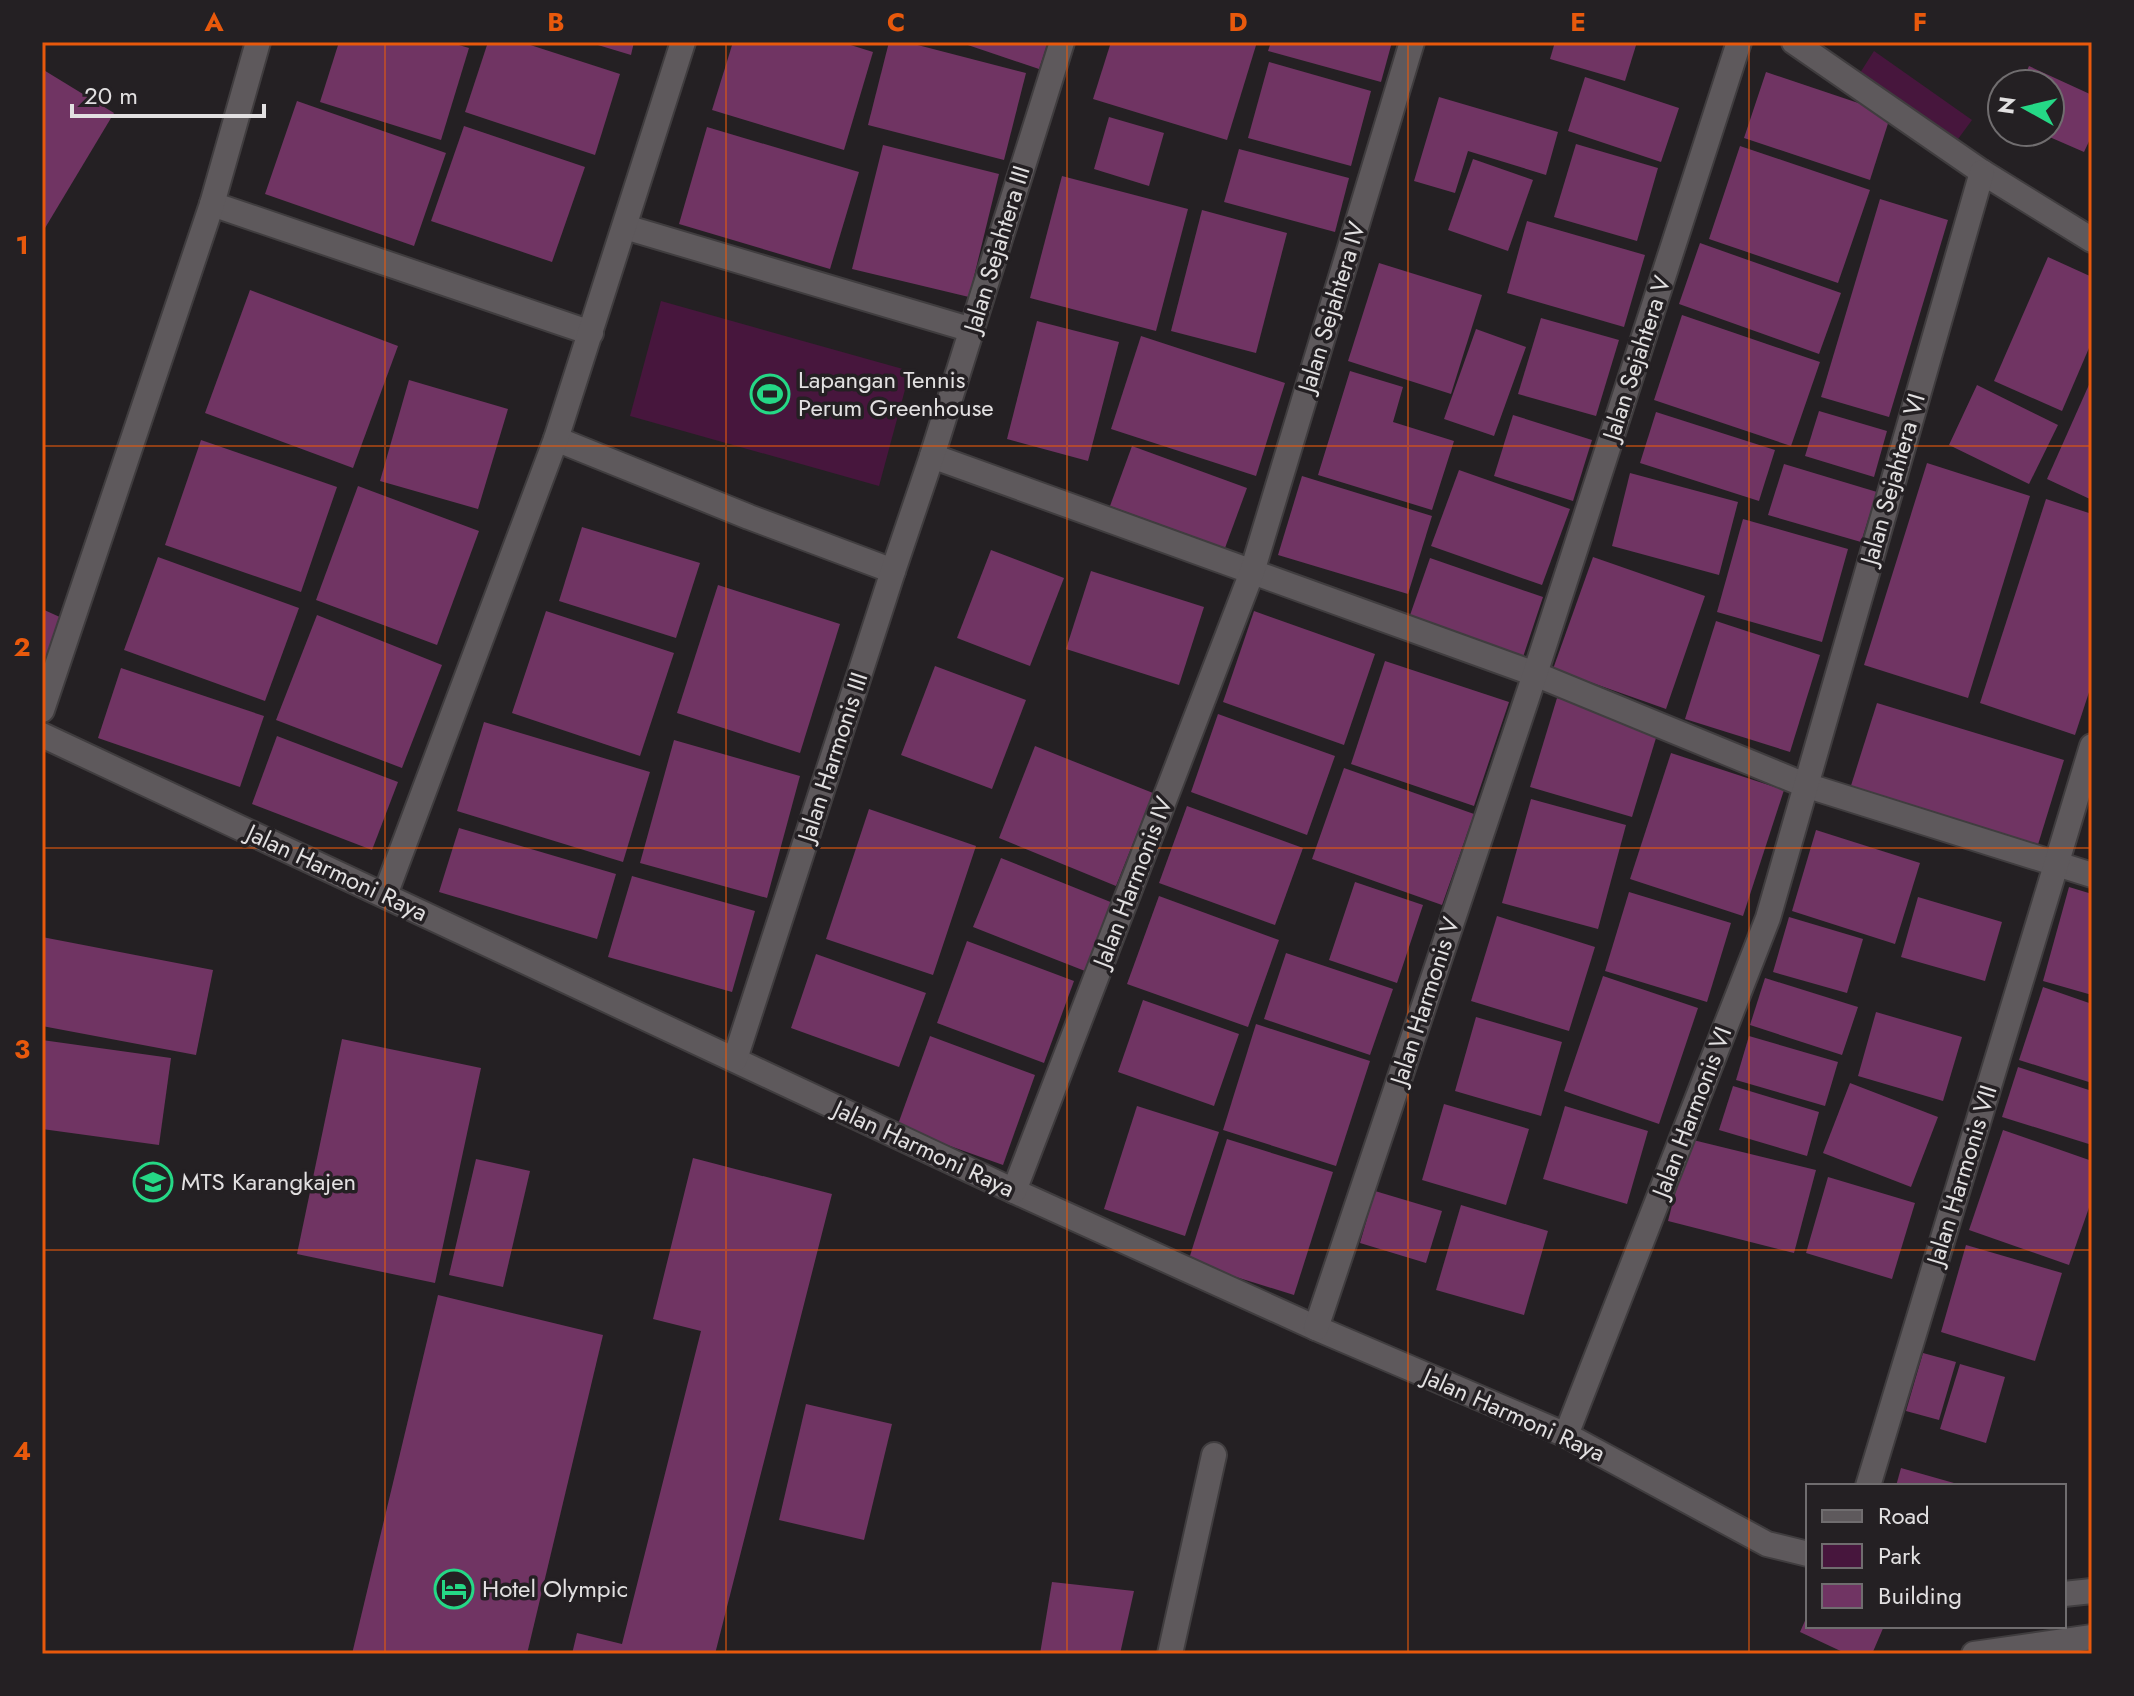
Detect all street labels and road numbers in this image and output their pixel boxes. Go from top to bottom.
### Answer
street label: Jalan Sejahtera III [954,161,1038,339]
street label: Jalan Sejahtera IV [1288,217,1374,399]
street label: Jalan Sejahtera V [1593,271,1680,447]
street label: Jalan Sejahtera VI [1851,389,1934,571]
street label: Jalan Harmonis III [788,668,876,849]
street label: Jalan Harmonis IV [1083,791,1181,975]
street label: Jalan Harmoni Raya [238,814,433,930]
street label: Jalan Harmonis V [1380,912,1468,1092]
street label: Jalan Harmonis VI [1642,1021,1740,1205]
street label: Jalan Harmonis VII [1917,1081,2005,1272]
street label: Jalan Harmoni Raya [825,1090,1020,1206]
street label: Jalan Harmoni Raya [1415,1357,1611,1470]

